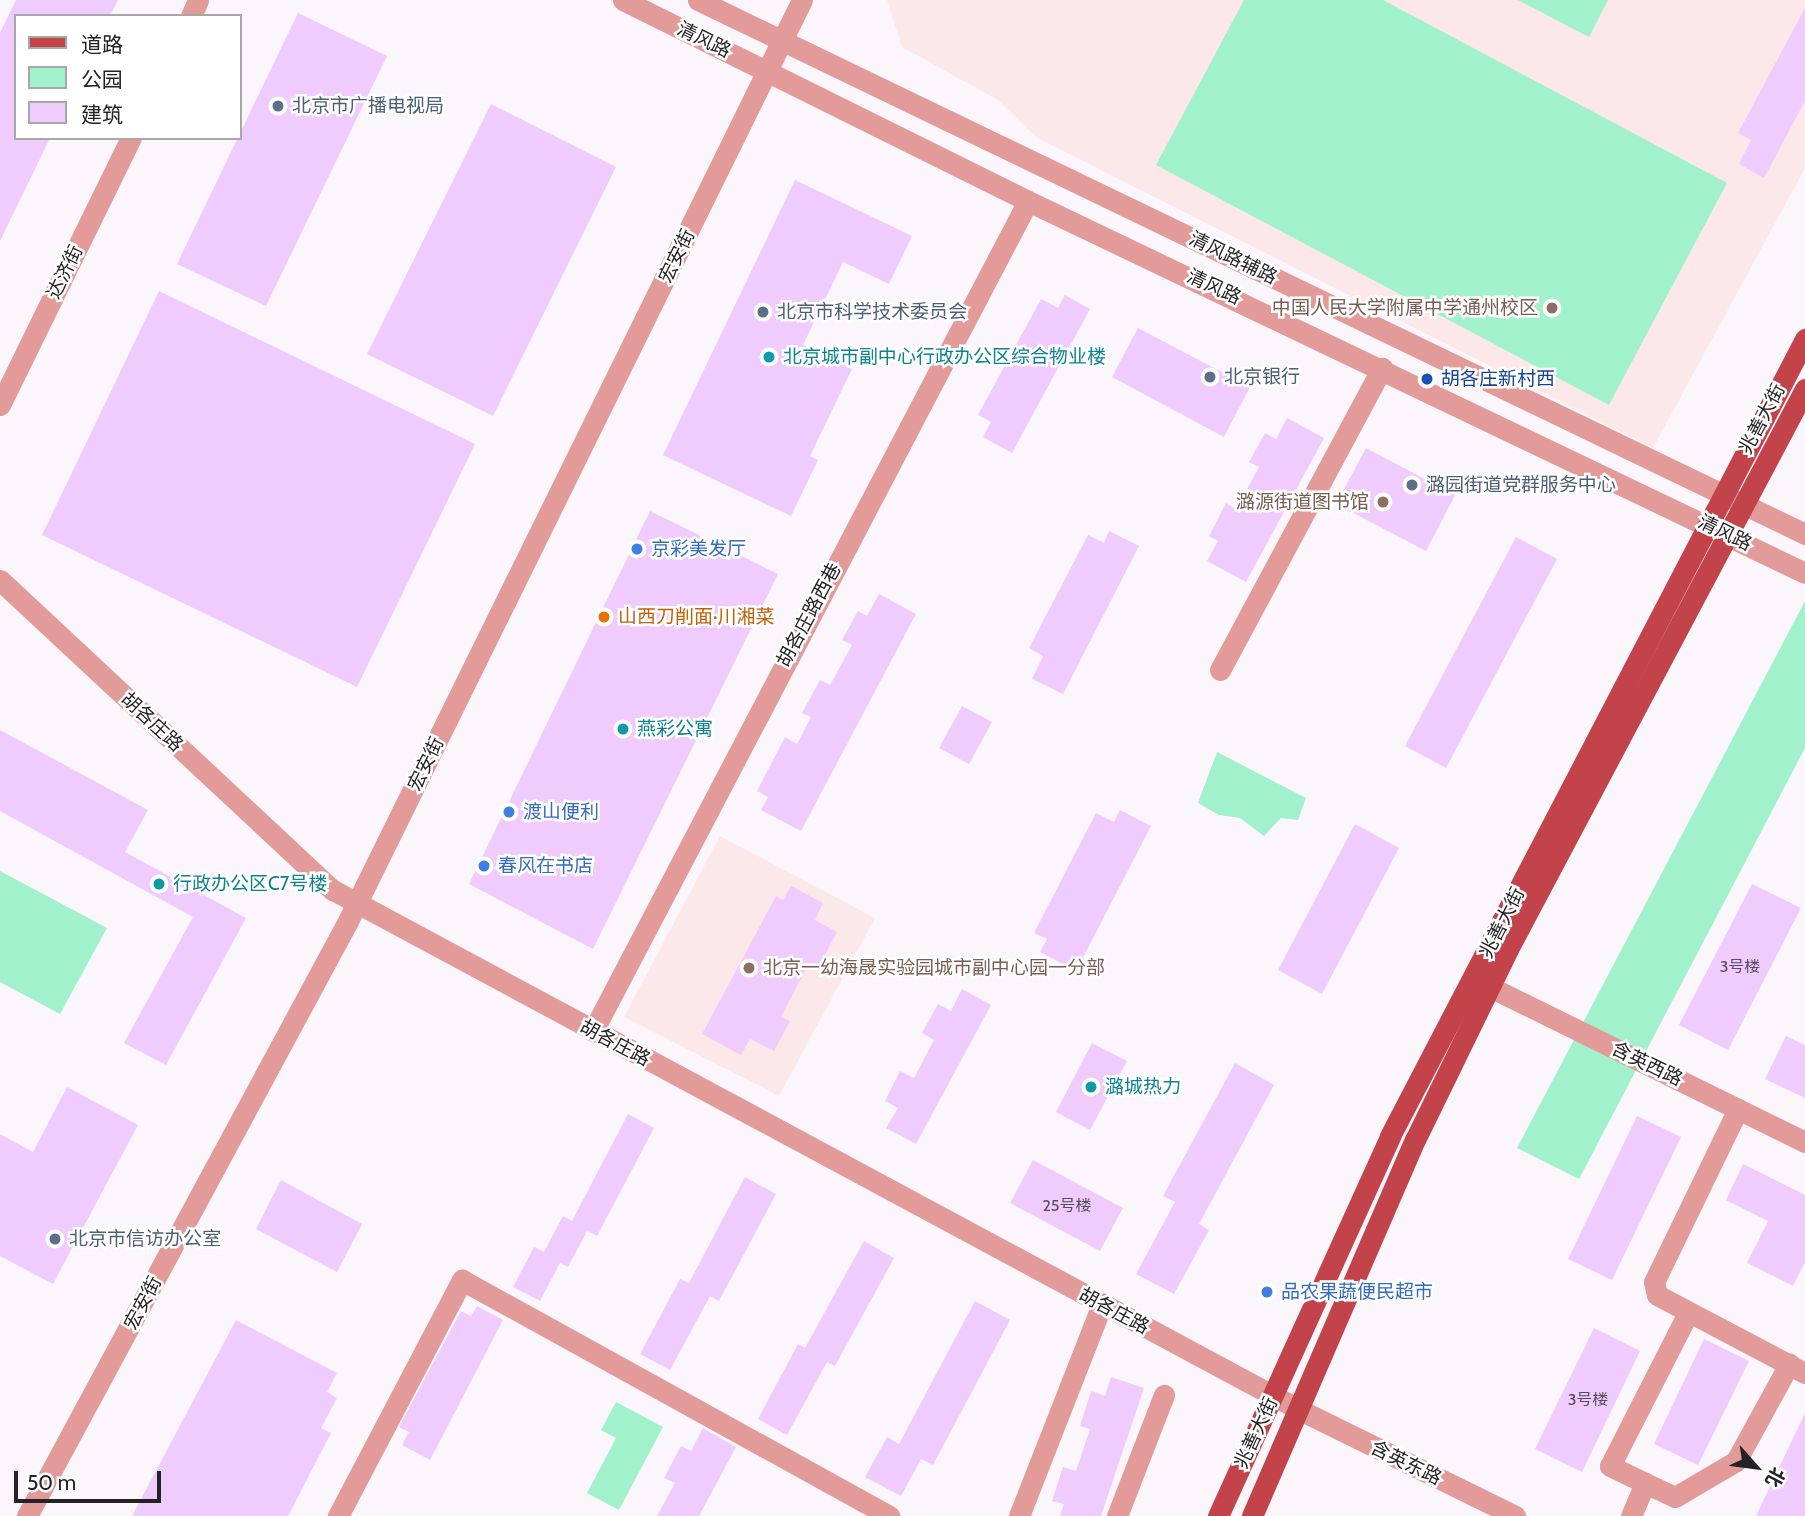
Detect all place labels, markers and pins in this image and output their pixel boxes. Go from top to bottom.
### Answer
place label: 北京市广播电视局 [292,95,444,117]
marker: 北京市广播电视局 [270,98,286,114]
place label: 中国人民大学附属中学通州校区 [1272,297,1538,319]
marker: 中国人民大学附属中学通州校区 [1544,300,1560,316]
place label: 北京市科学技术委员会 [777,301,967,323]
marker: 北京市科学技术委员会 [755,304,771,320]
place label: 北京城市副中心行政办公区综合物业楼 [783,346,1106,368]
marker: 北京城市副中心行政办公区综合物业楼 [761,349,777,365]
place label: 北京银行 [1224,366,1300,388]
place label: 胡各庄新村西 [1441,368,1555,390]
marker: 北京银行 [1202,369,1218,385]
marker: 胡各庄新村西 [1419,371,1435,387]
place label: 潞园街道党群服务中心 [1426,474,1616,496]
marker: 潞园街道党群服务中心 [1404,477,1420,493]
place label: 潞源街道图书馆 [1236,491,1369,513]
marker: 潞源街道图书馆 [1375,494,1391,510]
place label: 京彩美发厅 [651,538,746,560]
marker: 京彩美发厅 [629,541,645,557]
place label: 山西刀削面·川湘菜 [618,606,775,628]
marker: 山西刀削面·川湘菜 [596,609,612,625]
place label: 燕彩公寓 [637,718,713,740]
marker: 燕彩公寓 [615,721,631,737]
place label: 渡山便利 [523,801,599,823]
marker: 渡山便利 [501,804,517,820]
place label: 春风在书店 [498,855,593,877]
marker: 春风在书店 [476,858,492,874]
place label: 行政办公区C7号楼 [173,873,327,895]
marker: 行政办公区C7号楼 [151,876,167,892]
place label: 北京一幼海晟实验园城市副中心园一分部 [763,957,1105,979]
marker: 北京一幼海晟实验园城市副中心园一分部 [741,960,757,976]
place label: 潞城热力 [1105,1076,1181,1098]
marker: 潞城热力 [1083,1079,1099,1095]
place label: 北京市信访办公室 [69,1228,221,1250]
marker: 北京市信访办公室 [47,1231,63,1247]
place label: 品农果蔬便民超市 [1281,1281,1433,1303]
marker: 品农果蔬便民超市 [1259,1284,1275,1300]

